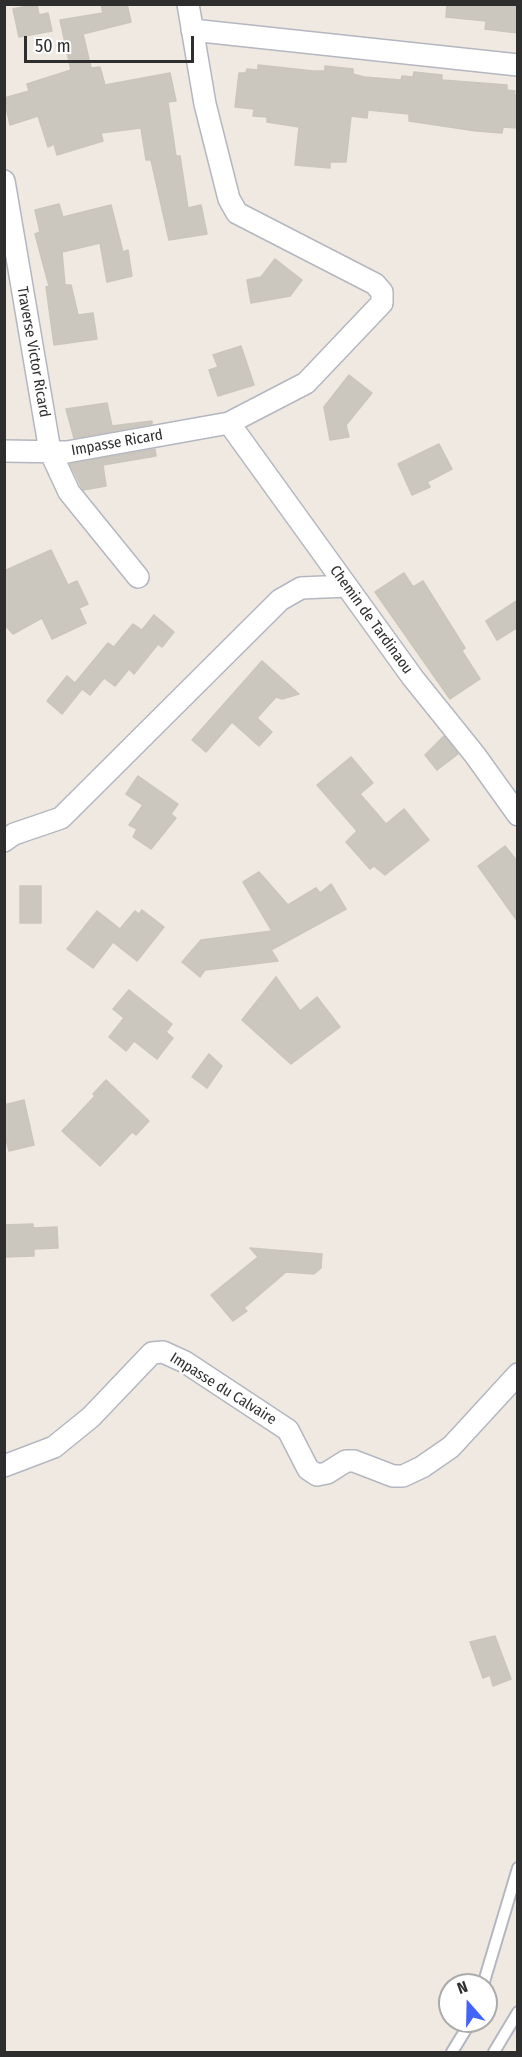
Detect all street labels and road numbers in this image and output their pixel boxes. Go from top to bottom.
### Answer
street label: Traverse Victor Ricard [13,285,53,419]
street label: Impasse Ricard [70,426,164,460]
street label: Chemin de Tardinaou [326,562,416,678]
street label: Impasse du Calvaire [167,1349,279,1429]

